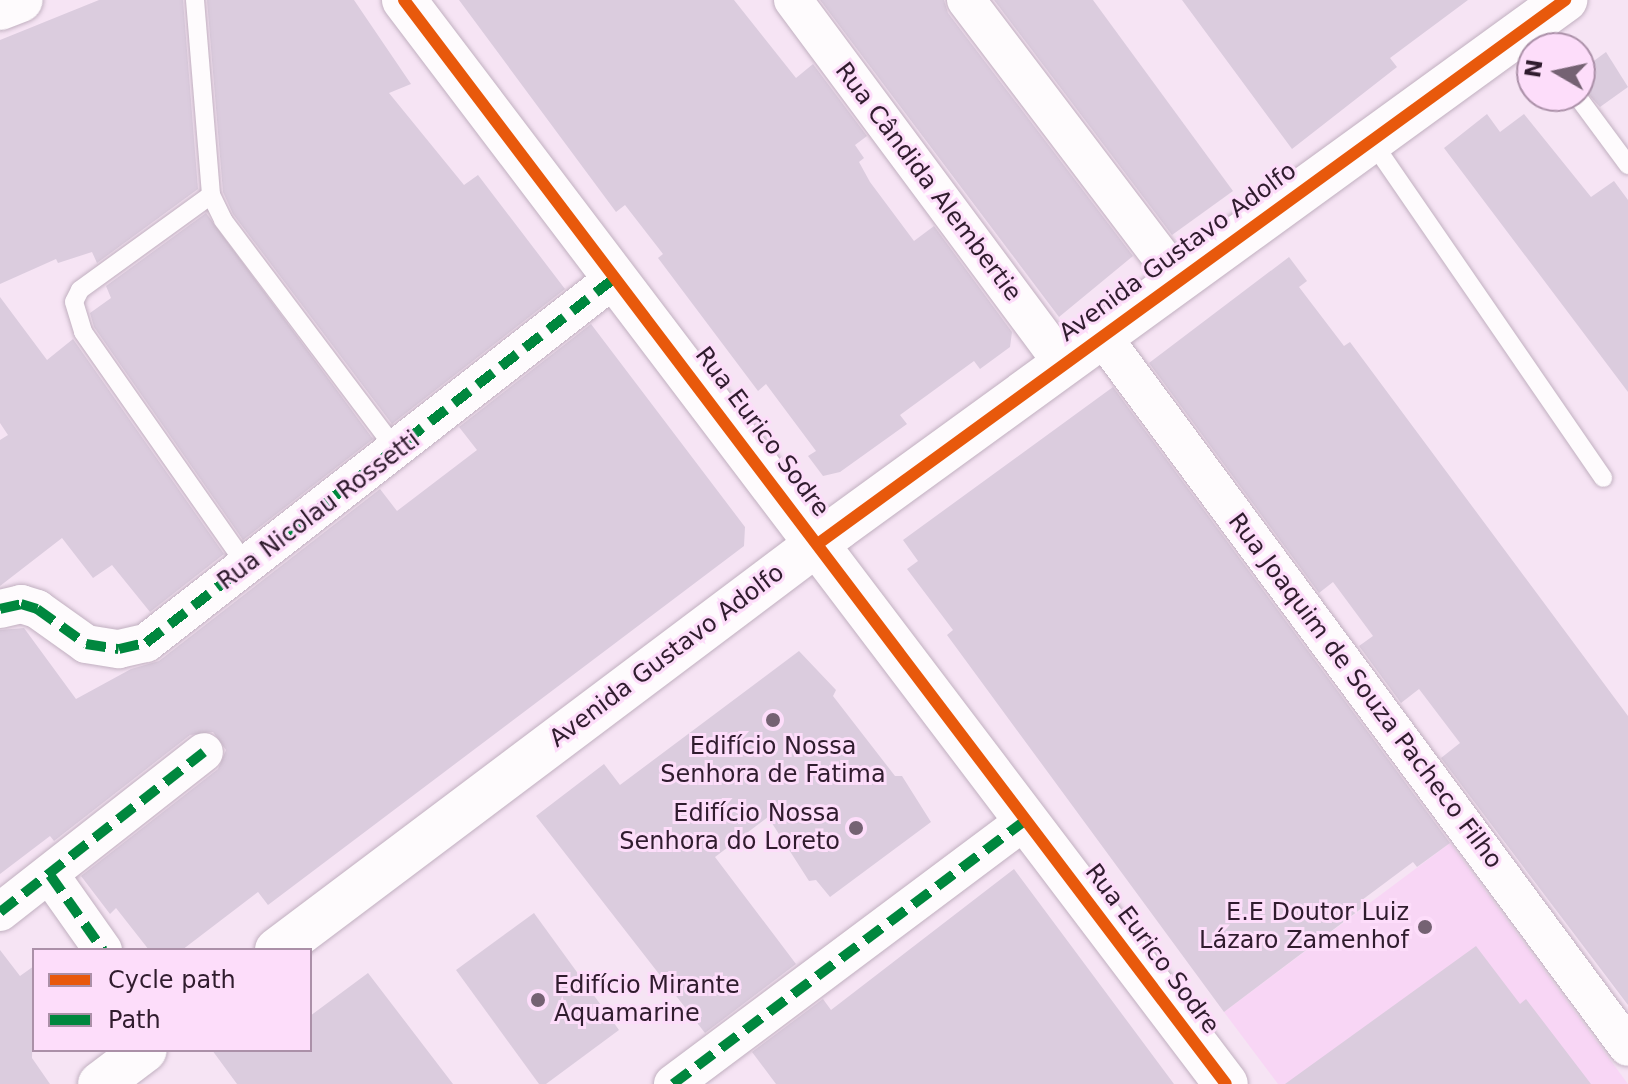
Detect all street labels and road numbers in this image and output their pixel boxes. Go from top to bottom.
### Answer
street label: Rua Cândida Alembertie [829,57,1027,307]
street label: Avenida Gustavo Adolfo [1054,156,1302,348]
street label: Rua Eurico Sodre [689,342,835,522]
street label: Rua Nicolau Rossetti [212,426,426,596]
street label: Rua Joaquim de Souza Pacheco Filho [1222,508,1508,874]
street label: Avenida Gustavo Adolfo [544,558,790,754]
street label: Rua Eurico Sodre [1079,859,1225,1039]

